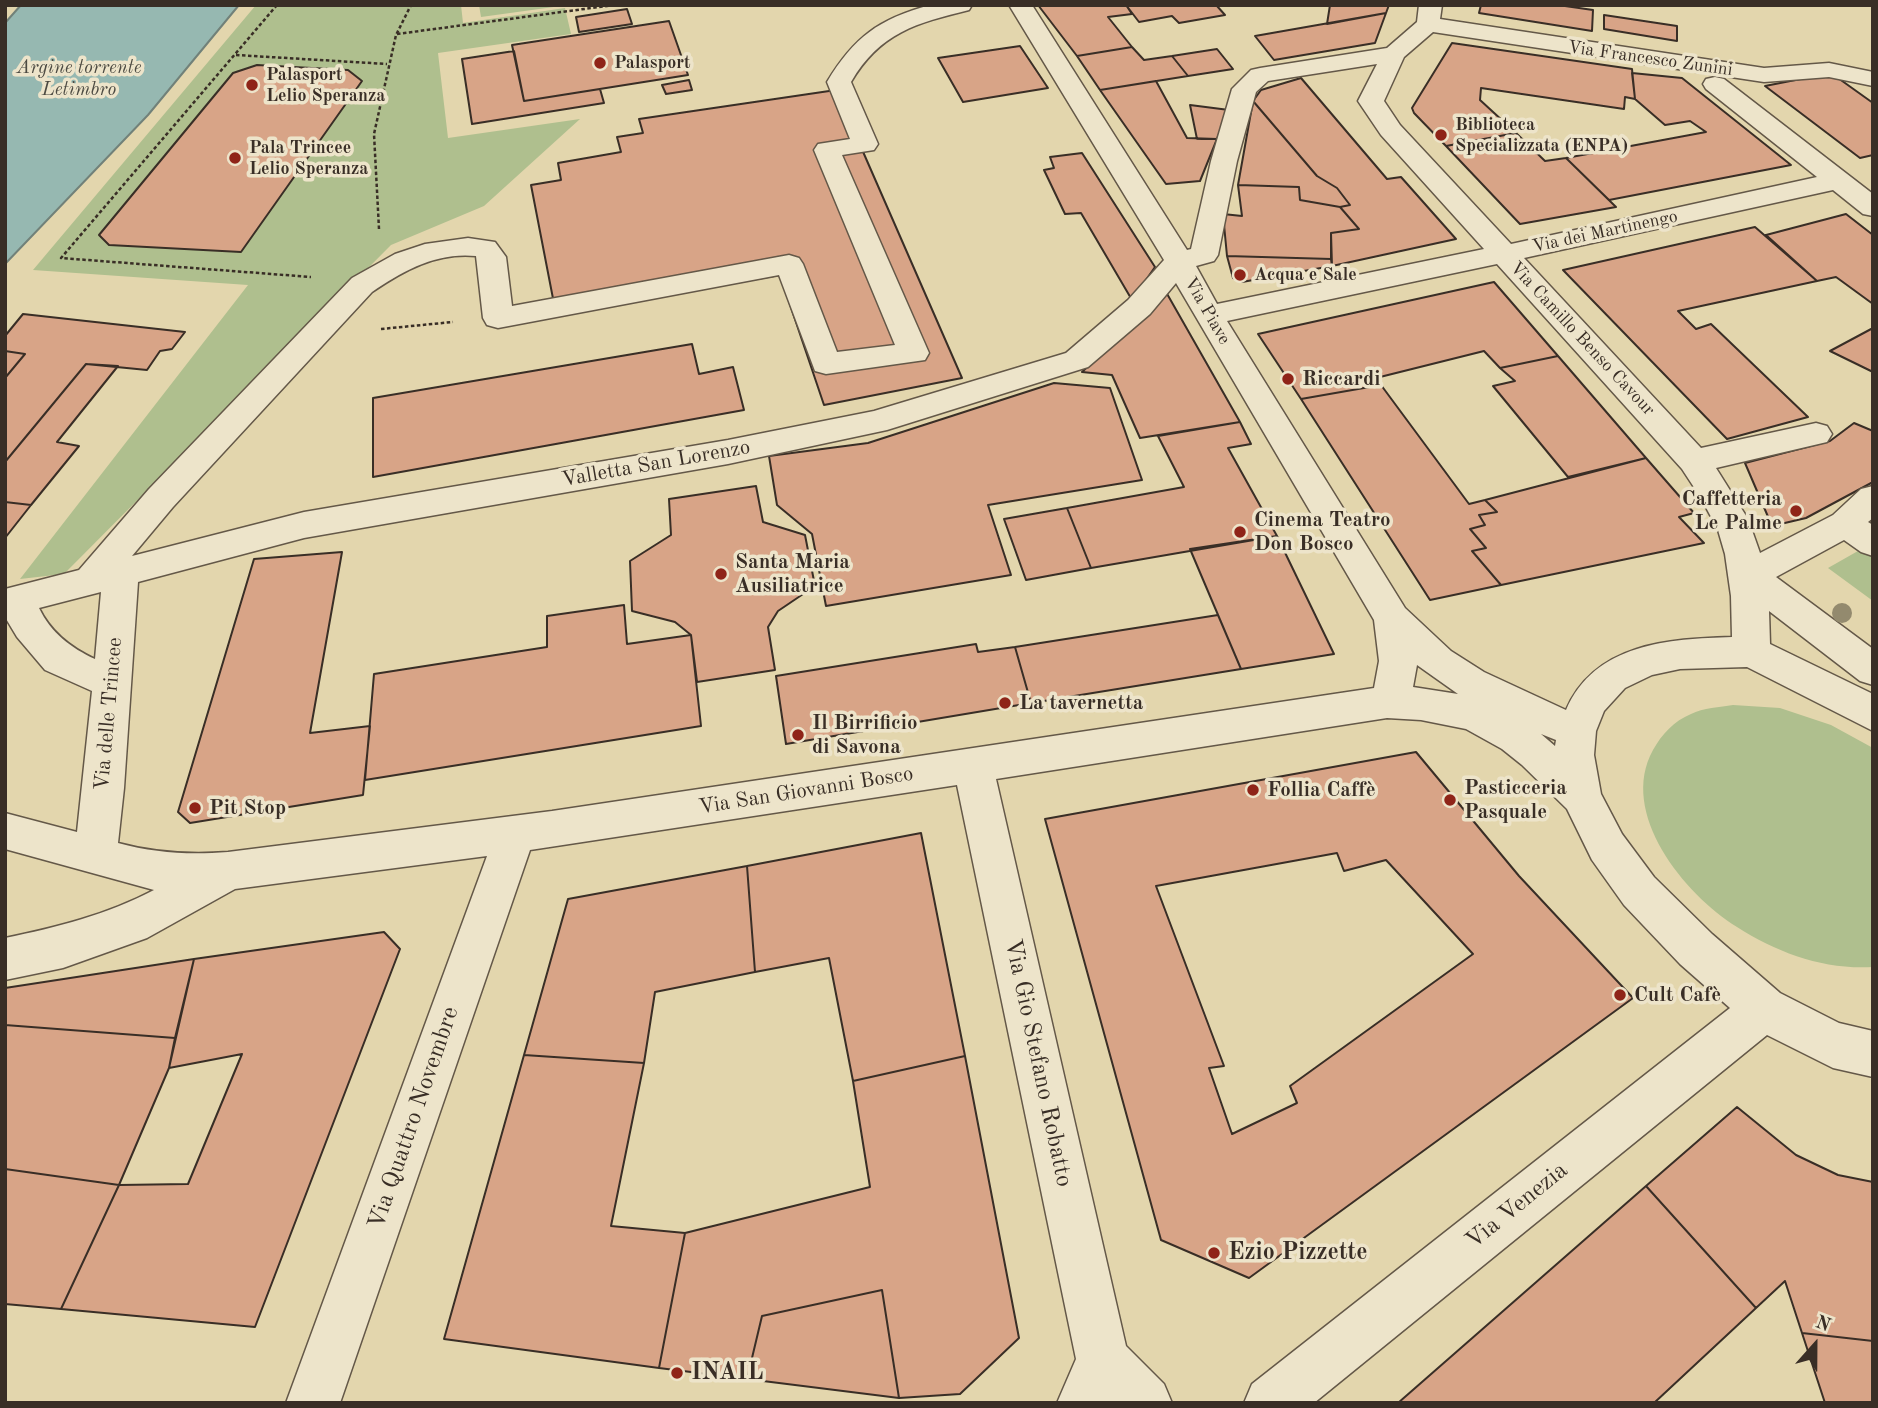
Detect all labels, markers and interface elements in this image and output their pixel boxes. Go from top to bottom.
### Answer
street label: Via Francesco Zunini [1566,37,1734,81]
place label: Palasport [614,52,691,74]
marker: Palasport [592,55,608,71]
water label: Argine torrente Letimbro [16,57,142,101]
place label: Palasport Lelio Speranza [266,64,385,106]
marker: Palasport Lelio Speranza [244,77,260,93]
place label: Biblioteca Specializzata (ENPA) [1455,114,1628,156]
marker: Biblioteca Specializzata (ENPA) [1433,127,1449,143]
place label: Pala Trincee Lelio Speranza [249,137,368,180]
marker: Pala Trincee Lelio Speranza [227,150,243,166]
street label: Via dei Martinengo [1530,206,1680,258]
street label: Via Camillo Benso Cavour [1505,257,1659,421]
place label: Acqua e Sale [1254,264,1357,286]
marker: Acqua e Sale [1232,267,1248,283]
street label: Via Piave [1179,273,1235,349]
place label: Riccardi [1302,366,1380,392]
marker: Riccardi [1280,371,1296,387]
street label: Valletta San Lorenzo [560,435,752,493]
place label: Caffetteria Le Palme [1682,486,1782,536]
marker: Caffetteria Le Palme [1788,503,1804,519]
place label: Cinema Teatro Don Bosco [1254,507,1391,557]
marker: Cinema Teatro Don Bosco [1232,524,1248,540]
place label: Santa Maria Ausiliatrice [735,549,850,599]
marker: Santa Maria Ausiliatrice [713,566,729,582]
street label: Via delle Trincee [90,636,128,792]
place label: La tavernetta [1019,690,1143,716]
marker: La tavernetta [997,695,1013,711]
place label: Il Birrificio di Savona [812,710,918,760]
marker: Il Birrificio di Savona [790,727,806,743]
street label: Via San Giovanni Bosco [697,762,915,820]
place label: Pasticceria Pasquale [1464,775,1567,825]
place label: Follia Caffè [1267,777,1376,803]
marker: Follia Caffè [1245,782,1261,798]
marker: Pasticceria Pasquale [1442,792,1458,808]
place label: Pit Stop [209,795,286,821]
marker: Pit Stop [187,800,203,816]
street label: Via Gio Stefano Robatto [998,937,1078,1189]
place label: Cult Cafè [1634,982,1721,1008]
marker: Cult Cafè [1612,987,1628,1003]
street label: Via Quattro Novembre [362,1003,466,1233]
street label: Via Venezia [1460,1156,1574,1256]
place label: Ezio Pizzette [1228,1239,1368,1267]
marker: Ezio Pizzette [1206,1245,1222,1261]
north arrow [1780,1310,1850,1380]
text: N [1813,1313,1833,1336]
place label: INAIL [691,1359,763,1387]
marker: INAIL [669,1365,685,1381]

